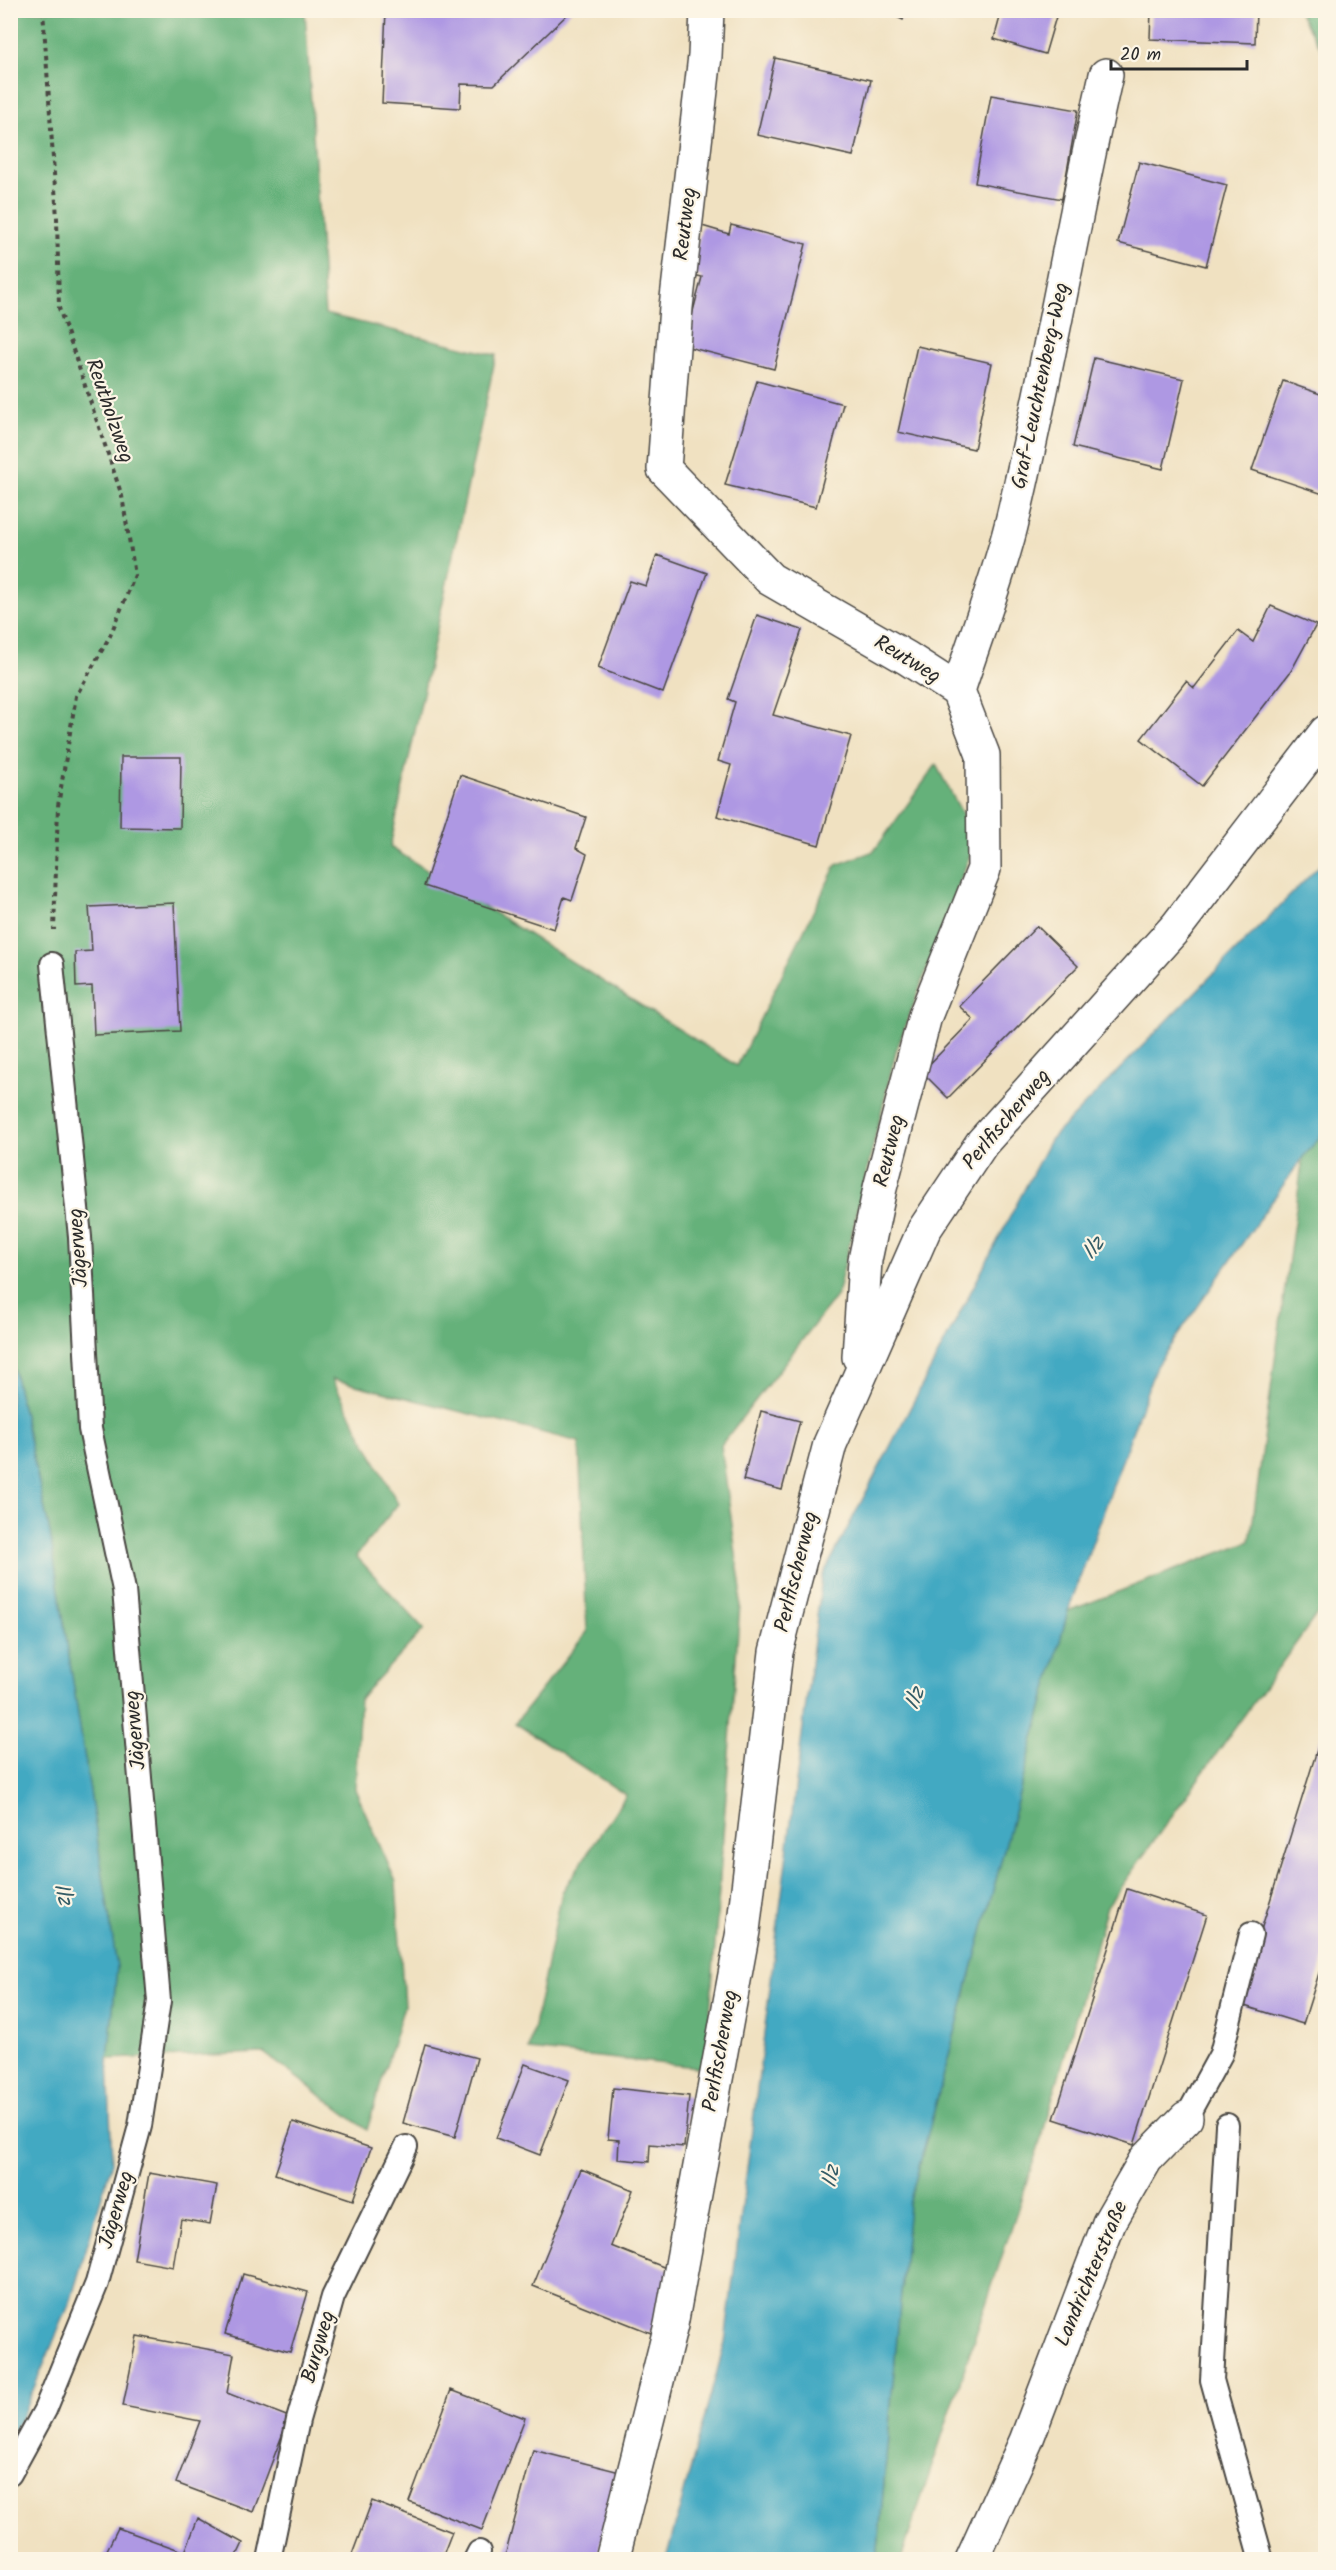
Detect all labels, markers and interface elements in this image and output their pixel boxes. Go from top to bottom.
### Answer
scale bar [1111,33,1248,71]
text: 20 m [1120,41,1161,70]
street label: Reutweg [665,186,707,262]
street label: Graf-Leuchtenberg-Weg [1003,280,1079,492]
street label: Reutholzweg [76,354,142,468]
street label: Reutweg [867,627,947,693]
street label: Perlfischerweg [955,1062,1059,1178]
street label: Reutweg [865,1111,915,1191]
street label: Jägerweg [60,1207,98,1289]
water label: Ilz [1073,1228,1116,1268]
street label: Perlfischerweg [766,1508,828,1636]
water label: Ilz [896,1681,937,1715]
street label: Jägerweg [116,1689,156,1771]
water label: Ilz [42,1879,82,1912]
street label: Perlfischerweg [694,1987,748,2115]
water label: Ilz [813,2161,851,2191]
street label: Jägerweg [90,2167,144,2253]
street label: Landrichterstraße [1046,2195,1138,2352]
street label: Burgweg [293,2307,345,2387]

